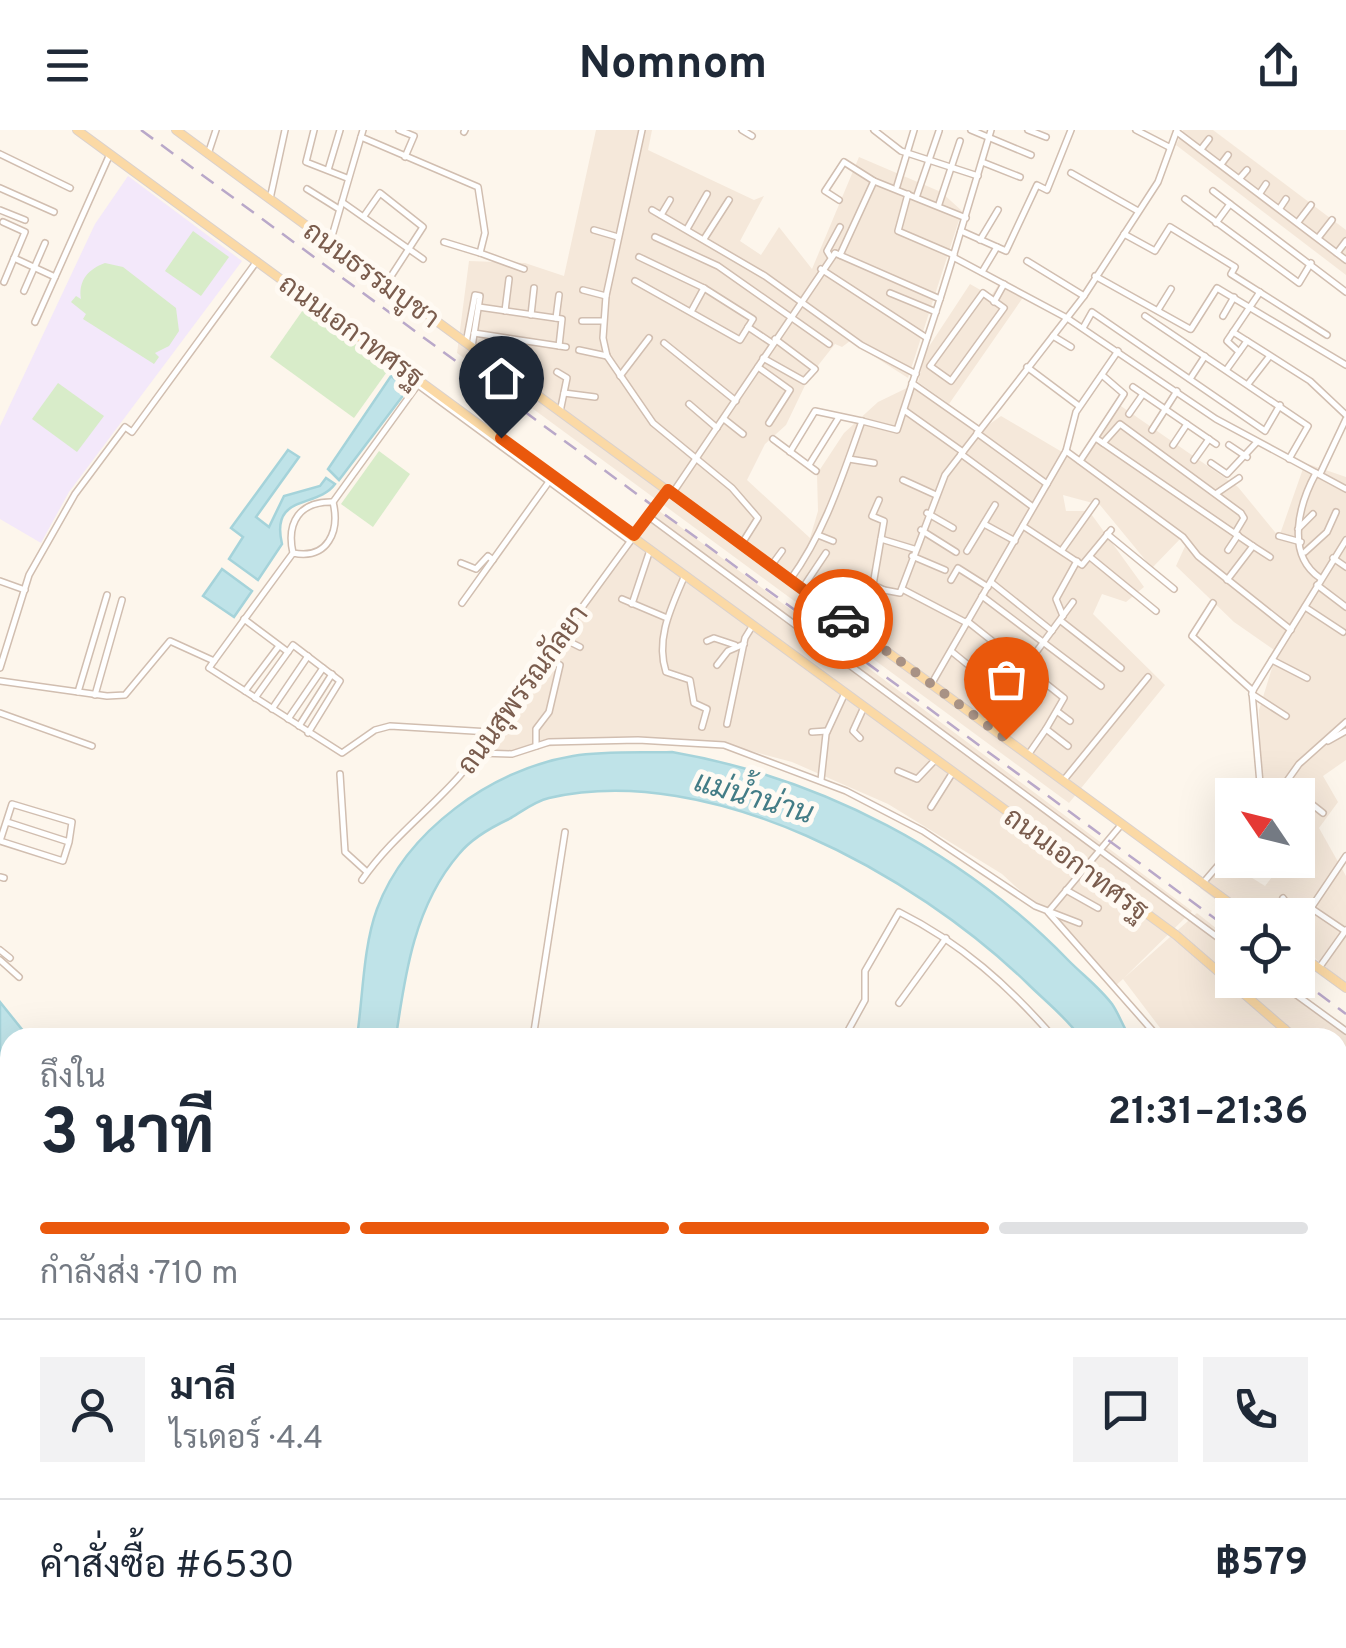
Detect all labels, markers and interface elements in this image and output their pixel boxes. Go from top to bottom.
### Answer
text: Nomnom [579,37,767,94]
icon: menu [40,38,95,93]
icon: share [1251,38,1306,93]
street label: ถนนธรรมบูชา [295,215,446,338]
street label: ถนนเอกาทศรฐ [271,268,430,397]
pin [459,336,544,439]
icon: home [474,351,529,406]
courier [793,569,893,669]
icon: car [816,592,871,647]
street label: ถนนสุพรรณกัลยา [448,597,598,783]
pin [964,637,1049,740]
icon: bag [979,652,1034,707]
water label: แม่น้ำน่าน [689,754,820,834]
north arrow [1215,778,1315,878]
map controls [1215,778,1315,998]
street label: ถนนเอกาทศรฐ [996,801,1155,930]
button: locate [1215,898,1315,998]
text: ถึงใน [40,1059,106,1099]
text: 21:31–21:36 [1108,1089,1308,1138]
text: 3 นาที [40,1095,215,1177]
text: กำลังส่ง · 710 m [40,1255,238,1295]
button: person [40,1357,145,1462]
button: chat [1073,1357,1178,1462]
button: phone [1203,1357,1308,1462]
text: มาลี [170,1365,236,1414]
text: ไรเดอร์ · 4.4 [170,1420,323,1460]
text: ฿579 [1215,1540,1308,1589]
text: คำสั่งซื้อ #6530 [40,1543,294,1592]

